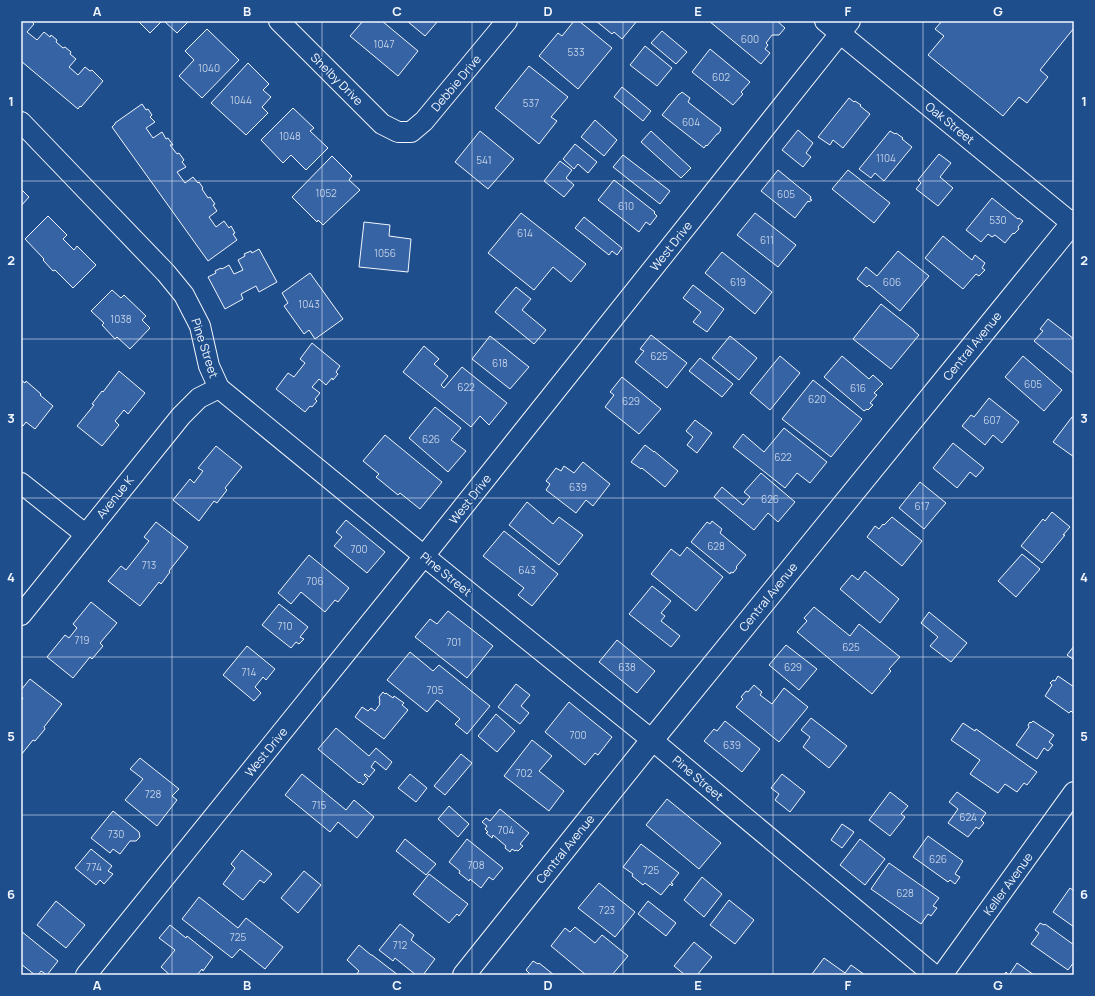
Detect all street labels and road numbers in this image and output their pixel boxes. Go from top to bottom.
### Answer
street label: Shelby Drive [307,49,367,109]
street label: Debbie Drive [427,51,485,115]
street label: Oak Street [922,98,978,148]
street label: West Drive [646,217,696,275]
street label: Central Avenue [939,308,1005,384]
street label: Pine Street [187,316,223,380]
street label: West Drive [445,470,495,528]
street label: Avenue K [92,471,138,522]
street label: Pine Street [417,548,476,600]
street label: Central Avenue [735,559,801,635]
street label: West Drive [241,724,291,780]
street label: Pine Street [669,752,727,804]
street label: Central Avenue [532,811,598,887]
street label: Keller Avenue [979,849,1037,919]

